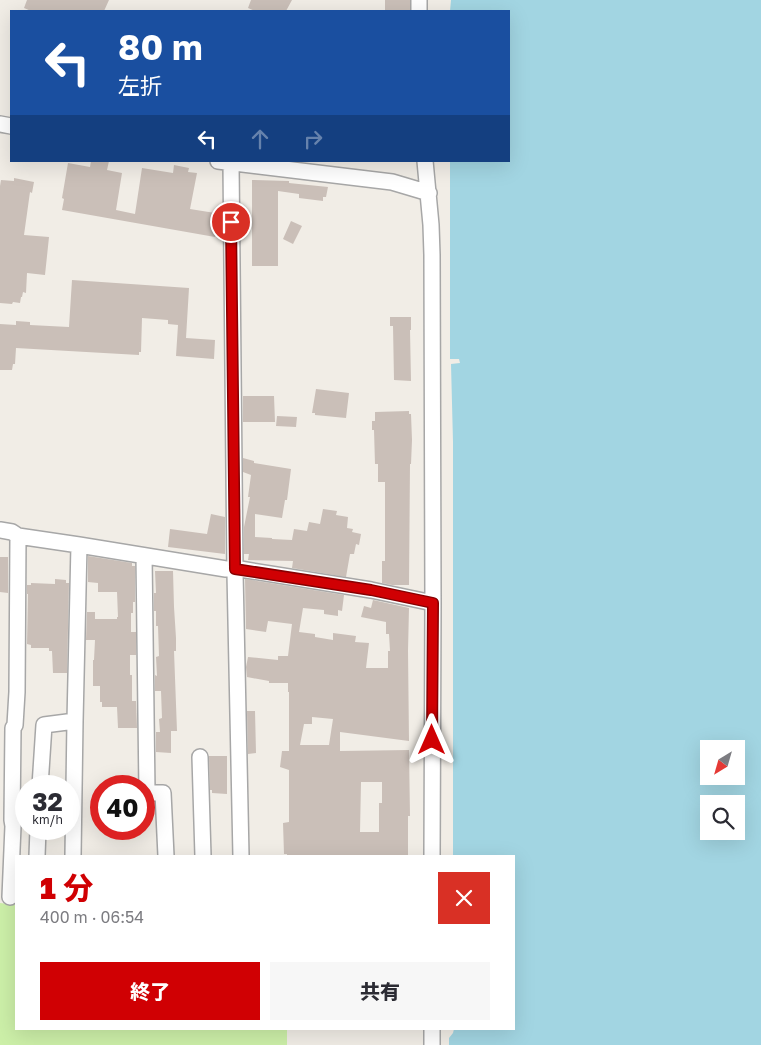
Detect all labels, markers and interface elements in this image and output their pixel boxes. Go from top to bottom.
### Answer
text: 80 m [118,26,203,68]
icon: left [35,30,100,95]
text: 左折 [118,72,162,99]
icon: left [193,125,221,153]
icon: ahead [246,125,274,153]
icon: right [299,125,327,153]
pin [210,201,252,243]
icon: arrive [217,208,245,236]
position arrow [405,713,457,765]
north arrow [700,740,745,785]
map controls [700,740,745,840]
speed limit sign: 40 [90,775,155,840]
text: 32 [32,786,63,817]
button: search [700,795,745,840]
text: km/h [32,812,63,827]
text: 1 分 [40,870,93,906]
button: close [438,872,490,924]
text: 400 m · 06:54 [40,907,144,927]
button: 終了 [40,962,260,1020]
button: 共有 [270,962,490,1020]

